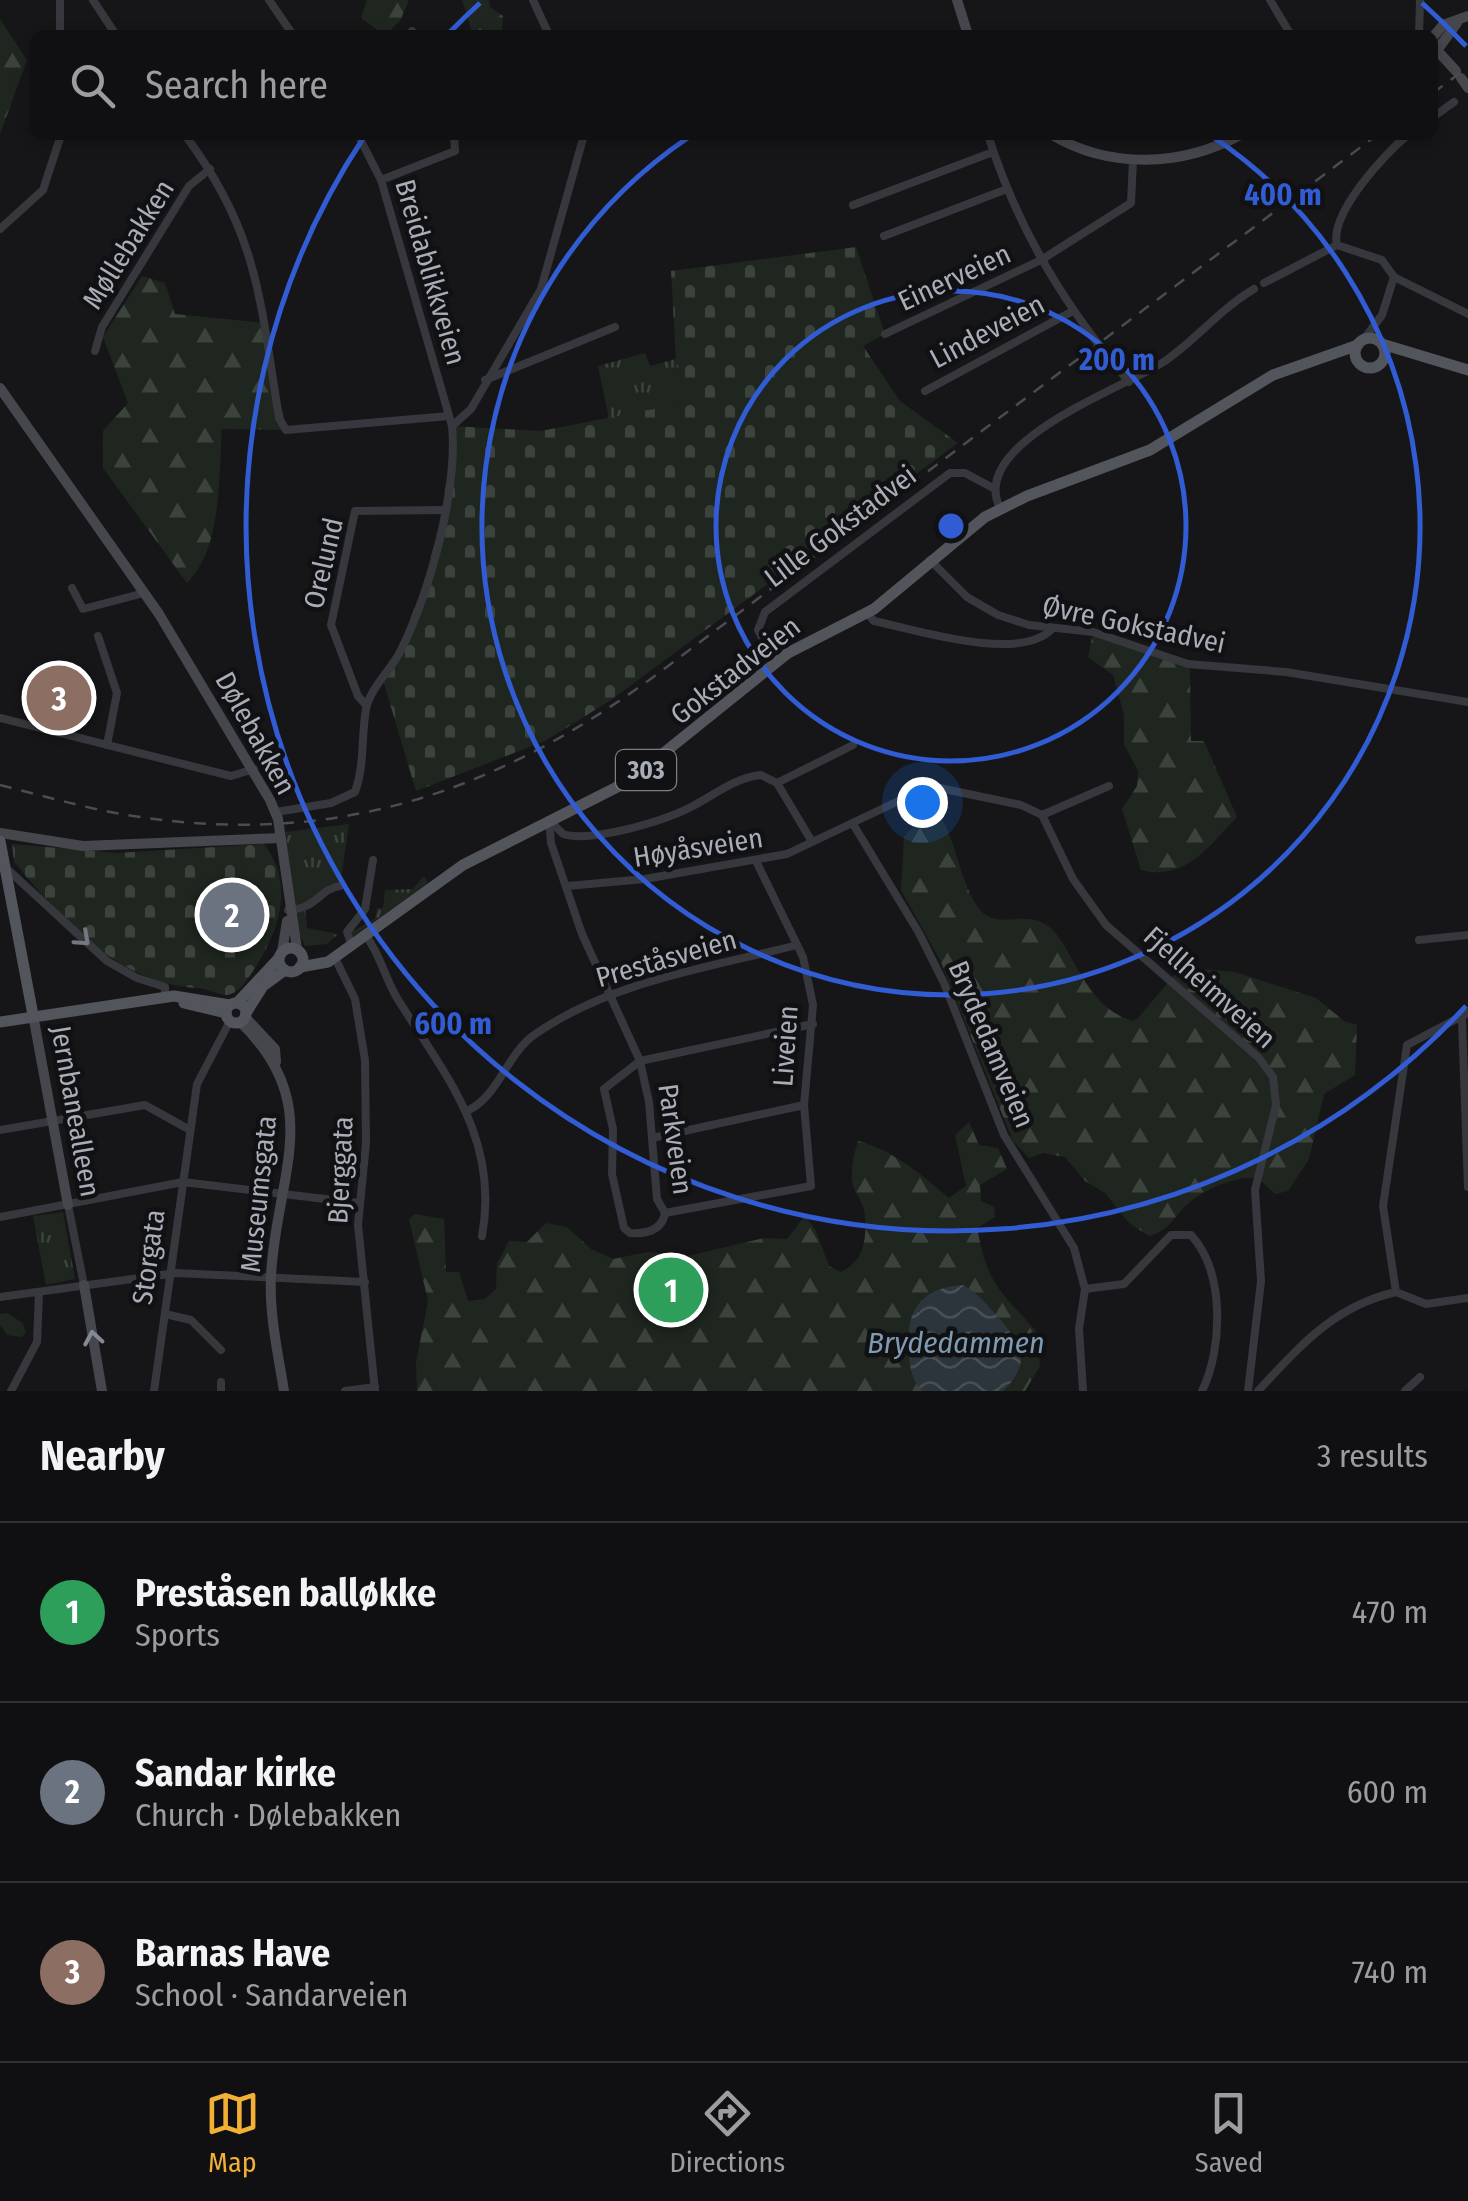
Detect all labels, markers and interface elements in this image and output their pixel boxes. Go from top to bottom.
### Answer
search box [30,30,1438,140]
icon: search [65,58,120,113]
text: Search here [145,62,328,108]
street label: Møllebakken [76,174,181,315]
street label: Breidablikkveien [388,176,473,369]
text: 400 m [1244,177,1322,213]
street label: Einerveien [893,237,1016,318]
street label: Lindeveien [924,288,1050,375]
text: 200 m [1078,342,1155,378]
street label: Lille Gokstadvei [758,459,923,594]
centre of rings [933,508,969,544]
street label: Orelund [297,514,350,612]
street label: Øvre Gokstadvei [1039,589,1228,660]
street label: Gokstadveien [664,610,807,731]
pin: 3 [27,660,92,736]
street label: Dølebakken [208,666,303,800]
road number: 303 [616,750,676,790]
your location [897,777,948,828]
street label: Høyåsveien [631,821,765,874]
pin: 2 [200,878,264,952]
street label: Fjellheimveien [1137,920,1282,1055]
street label: Preståsveien [592,923,740,994]
one-way arrow [71,927,90,945]
street label: Brydedamveien [942,956,1042,1133]
street label: Liveien [766,1004,805,1088]
text: 600 m [414,1006,492,1042]
street label: Jernbanealleen [44,1023,107,1199]
street label: Parkveien [651,1082,700,1197]
street label: Museumsgata [234,1114,283,1274]
street label: Bjerggata [321,1115,360,1225]
street label: Storgata [125,1207,171,1307]
pin: 1 [638,1252,704,1328]
water label: Brydedammen [867,1325,1045,1361]
one-way arrow [83,1330,104,1346]
text: Nearby [40,1431,165,1481]
text: 3 results [1317,1437,1428,1475]
text: Preståsen balløkke [135,1570,436,1616]
text: 1 [66,1593,79,1631]
text: 470 m [1352,1593,1428,1631]
text: Sports [135,1616,220,1654]
text: Sandar kirke [135,1750,336,1796]
text: 2 [65,1773,80,1811]
text: 600 m [1347,1773,1428,1811]
text: Church · Dølebakken [135,1796,401,1834]
text: Barnas Have [135,1930,330,1976]
text: 3 [65,1953,80,1991]
text: 740 m [1352,1953,1428,1991]
text: School · Sandarveien [135,1976,408,2014]
tab: Map [205,2086,260,2179]
tab: Directions [669,2086,785,2179]
tab: Saved [1195,2086,1263,2179]

